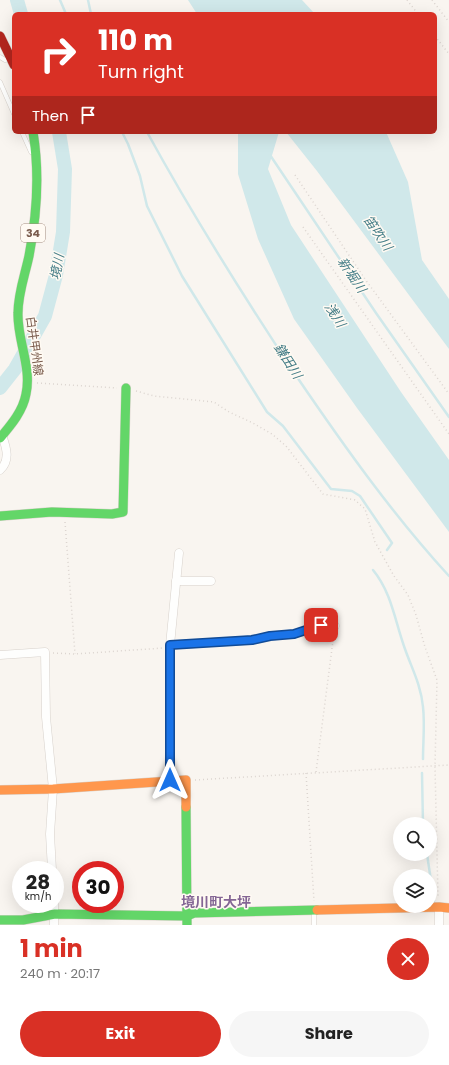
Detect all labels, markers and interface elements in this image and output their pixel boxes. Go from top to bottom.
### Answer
text: 110 m [98,21,173,60]
icon: right [32,28,84,80]
text: Turn right [98,59,184,84]
icon: arrive [77,104,99,126]
text: Then [32,105,69,126]
water label: 笛吹川 [359,212,398,256]
road number: 34 [21,224,45,242]
water label: 境川 [45,251,69,281]
water label: 新堀川 [333,254,372,298]
water label: 浅川 [320,299,351,333]
street label: 白井甲州線 [22,315,48,377]
water label: 鎌田川 [269,339,308,384]
pin [304,608,338,642]
icon: arrive [310,614,332,636]
position arrow [149,759,191,801]
map controls [393,817,437,913]
button: search [393,817,437,861]
speed limit sign: 30 [72,861,124,913]
text: 28 [26,868,50,896]
button: layers [393,869,437,913]
text: km/h [25,889,51,904]
district label: 境川町大坪 [181,892,251,912]
text: 1 min [20,932,83,965]
button: close [387,938,429,980]
text: 240 m · 20:17 [20,964,100,983]
button: Exit [20,1011,221,1057]
button: Share [229,1011,429,1057]

